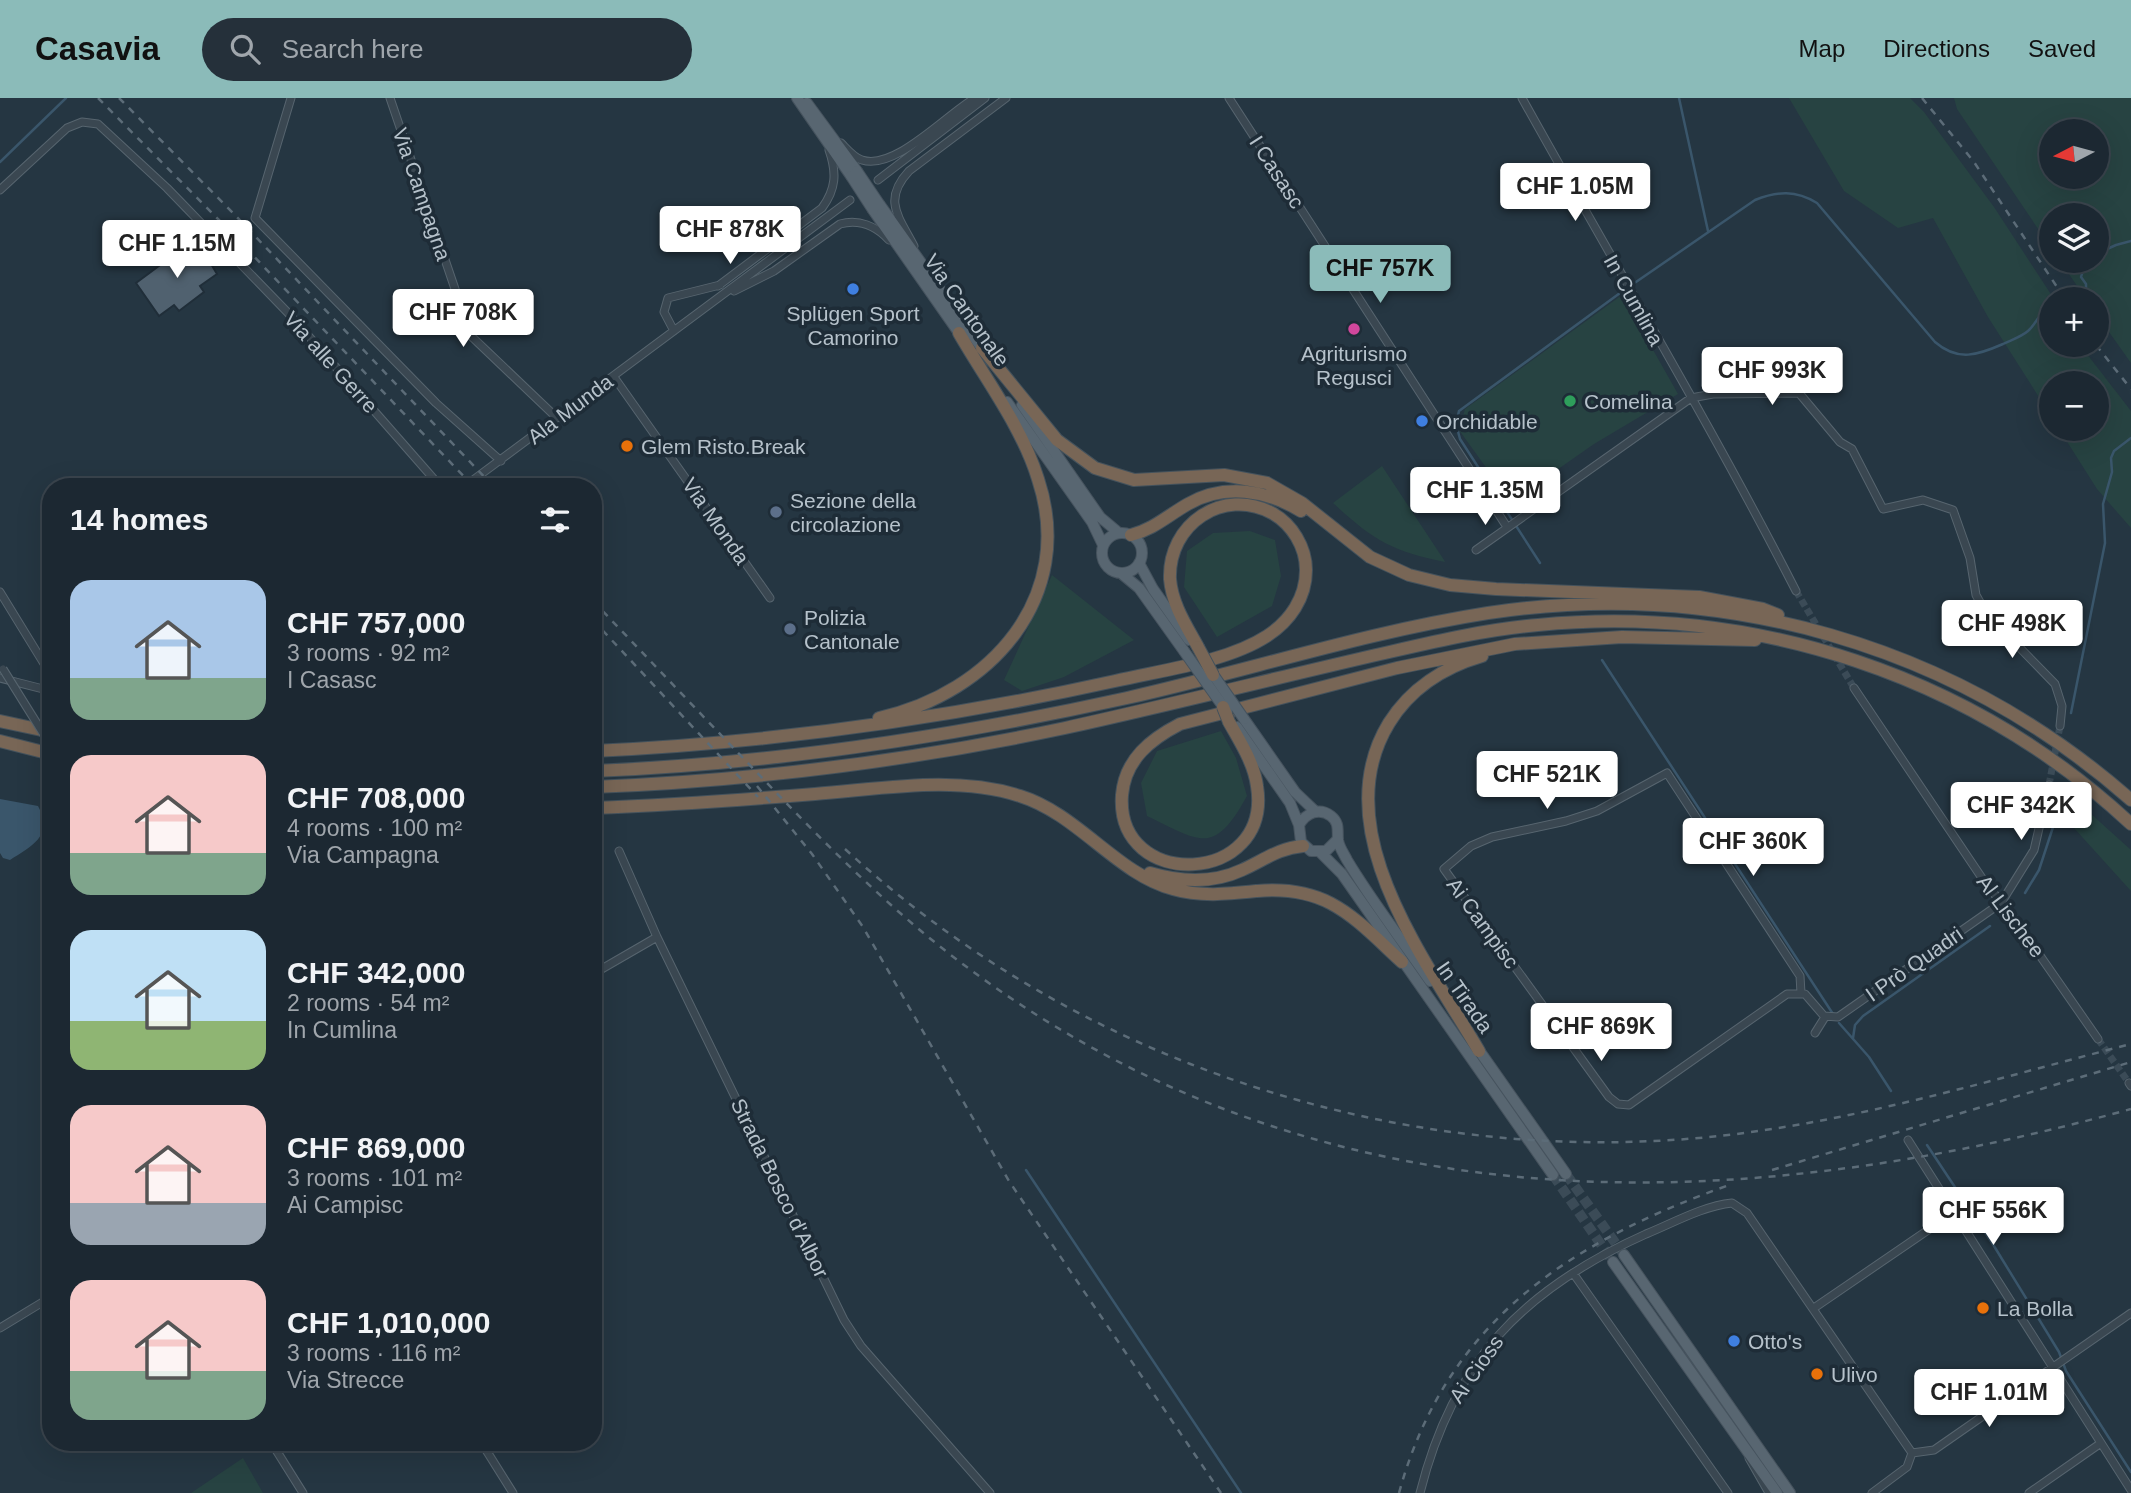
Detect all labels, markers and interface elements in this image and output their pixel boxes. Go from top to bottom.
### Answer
search box [202,18,692,81]
text: Casavia [35,30,160,67]
icon: search [226,30,264,68]
text: Search here [282,34,423,64]
text: Map [1799,35,1845,62]
text: Directions [1883,35,1990,62]
text: Saved [2028,35,2096,62]
north arrow [2039,119,2109,189]
map controls [2039,119,2109,441]
street label: Via Campagna [389,125,456,264]
street label: I Casasc [1245,131,1309,213]
pin: CHF 1.05M [1495,164,1655,223]
text: CHF 1.05M [1516,173,1634,199]
button: layers [2039,203,2109,273]
pin: CHF 878K [658,206,802,266]
text: CHF 878K [676,216,784,242]
pin: CHF 1.15M [97,220,257,280]
text: CHF 1.15M [118,230,236,256]
pin: CHF 757K [1308,246,1452,305]
street label: Via Cantonale [920,250,1014,370]
street label: In Cumlina [1600,251,1669,350]
text: CHF 757K [1326,255,1434,281]
marker: Splügen Sport Camorino [845,281,861,297]
button: + [2039,287,2109,357]
pin: CHF 708K [391,289,535,349]
text: CHF 708K [409,299,517,325]
place label: Splügen Sport Camorino [786,302,920,349]
street label: Via alle Gerre [280,307,382,417]
marker: Agriturismo Regusci [1346,321,1362,337]
place label: Agriturismo Regusci [1301,342,1407,389]
pin: CHF 993K [1700,348,1844,407]
text: CHF 993K [1718,357,1826,383]
street label: Ala Munda [523,369,617,448]
button: − [2039,371,2109,441]
place label: Comelina [1584,390,1673,413]
marker: Comelina [1562,393,1578,409]
place label: Orchidable [1436,410,1538,433]
marker: Orchidable [1414,413,1430,429]
place label: Glem Risto.Break [641,435,806,458]
marker: Glem Risto.Break [619,438,635,454]
pin: CHF 1.35M [1405,468,1565,527]
street label: Via Monda [678,473,754,569]
text: CHF 1.35M [1426,477,1544,503]
place label: Sezione della circolazione [790,489,916,536]
icon: filters [536,501,574,539]
text: 14 homes [70,503,208,536]
marker: Sezione della circolazione [768,504,784,520]
pin: CHF 498K [1940,601,2084,660]
text: CHF 757,000 [287,606,465,639]
place label: Polizia Cantonale [804,606,900,653]
icon: home [126,608,210,692]
text: CHF 498K [1958,610,2066,636]
marker: Polizia Cantonale [782,621,798,637]
text: 3 rooms · 92 m² [287,640,449,666]
text: I Casasc [287,667,376,693]
pin: CHF 521K [1475,752,1619,811]
text: CHF 521K [1493,761,1601,787]
text: CHF 708,000 [287,781,465,814]
pin: CHF 342K [1949,782,2093,842]
icon: home [126,783,210,867]
text: CHF 342K [1967,792,2075,818]
text: 4 rooms · 100 m² [287,815,462,841]
pin: CHF 360K [1681,818,1825,878]
text: CHF 360K [1699,828,1807,854]
text: Via Campagna [287,842,439,868]
street label: Al Lischee [1973,870,2049,962]
street label: Ai Campisc [1442,873,1524,973]
street label: I Prò Quadri [1861,922,1967,1006]
text: CHF 342,000 [287,956,465,989]
street label: In Tirada [1432,957,1498,1037]
icon: home [126,958,210,1042]
text: 2 rooms · 54 m² [287,990,449,1016]
pin: CHF 869K [1529,1004,1673,1063]
text: CHF 869K [1547,1013,1655,1039]
text: In Cumlina [287,1017,397,1043]
street label: Strada Bosco d'Albor [727,1095,833,1281]
text: CHF 869,000 [287,1131,465,1164]
icon: home [126,1133,210,1217]
text: 3 rooms · 101 m² [287,1165,462,1191]
pin: CHF 556K [1921,1188,2065,1247]
text: Ai Campisc [287,1192,403,1218]
text: CHF 556K [1939,1197,2047,1223]
place label: La Bolla [1997,1297,2073,1320]
marker: La Bolla [1975,1300,1991,1316]
text: CHF 1,010,000 [287,1306,490,1339]
icon: home [126,1308,210,1392]
place label: Otto's [1748,1330,1802,1353]
street label: Ai Cioss [1444,1331,1508,1407]
marker: Otto's [1726,1333,1742,1349]
text: 3 rooms · 116 m² [287,1340,460,1366]
place label: Ulivo [1831,1363,1878,1386]
marker: Ulivo [1809,1366,1825,1382]
text: Via Strecce [287,1367,404,1393]
pin: CHF 1.01M [1909,1370,2069,1429]
text: CHF 1.01M [1930,1379,2048,1405]

